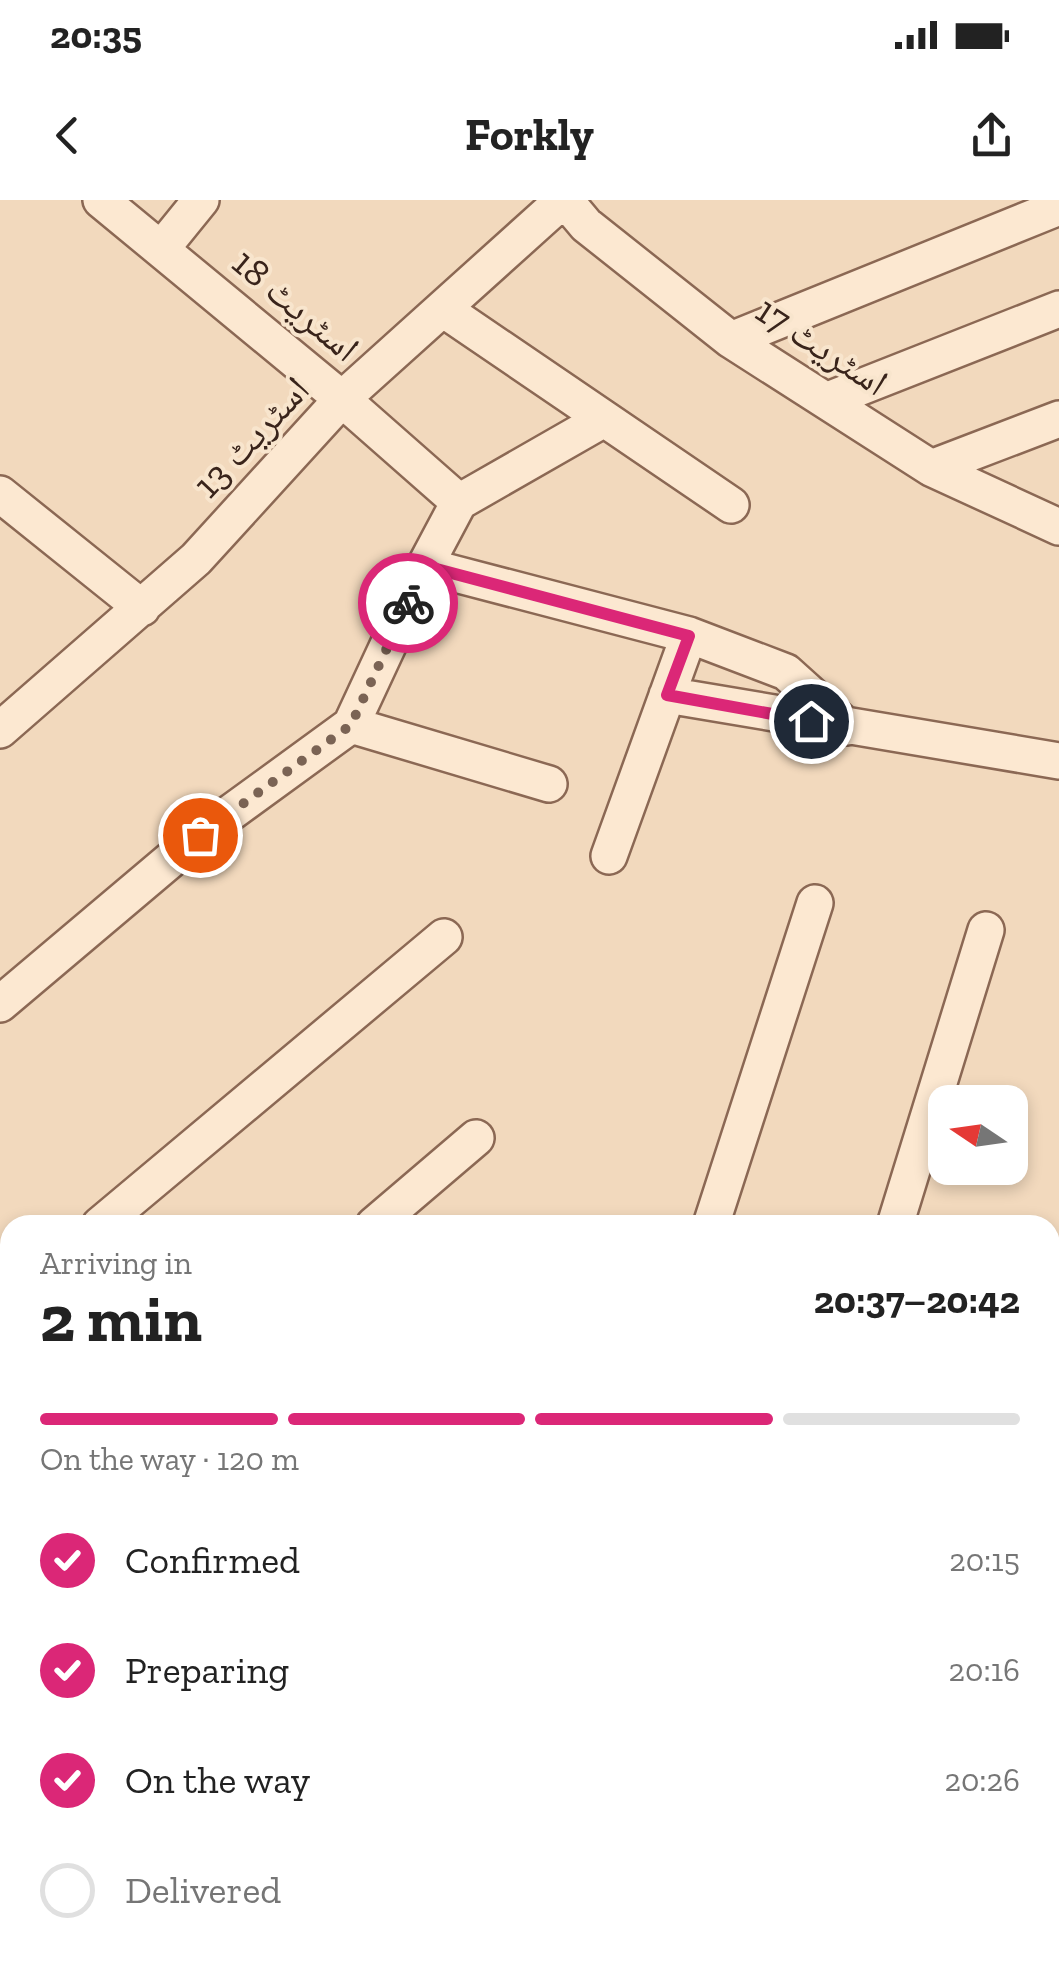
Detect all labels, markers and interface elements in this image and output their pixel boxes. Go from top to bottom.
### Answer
text: 20:35 [50,12,142,58]
icon: back [40,108,95,163]
text: Forkly [465,108,594,162]
icon: share [964,108,1019,163]
street label: اسٹریٹ 18 [223,239,369,371]
street label: اسٹریٹ 17 [748,286,896,406]
street label: اسٹریٹ 13 [183,367,319,507]
courier [358,553,458,653]
icon: bike [381,576,436,631]
pin [769,679,854,764]
icon: home [784,694,839,749]
pin [158,793,243,878]
icon: bag [173,808,228,863]
north arrow [928,1085,1028,1185]
map controls [928,1085,1028,1185]
text: Arriving in [40,1244,192,1282]
text: 20:37–20:42 [814,1277,1020,1323]
text: 2 min [40,1280,202,1358]
text: On the way · 120 m [40,1440,299,1478]
icon: check [40,1533,95,1588]
text: Confirmed [125,1537,300,1583]
text: 20:15 [949,1541,1020,1579]
icon: check [40,1643,95,1698]
text: Preparing [125,1647,289,1693]
text: 20:16 [949,1651,1020,1689]
icon: check [40,1753,95,1808]
text: On the way [125,1757,310,1803]
text: 20:26 [944,1761,1020,1799]
text: Delivered [125,1867,281,1913]

